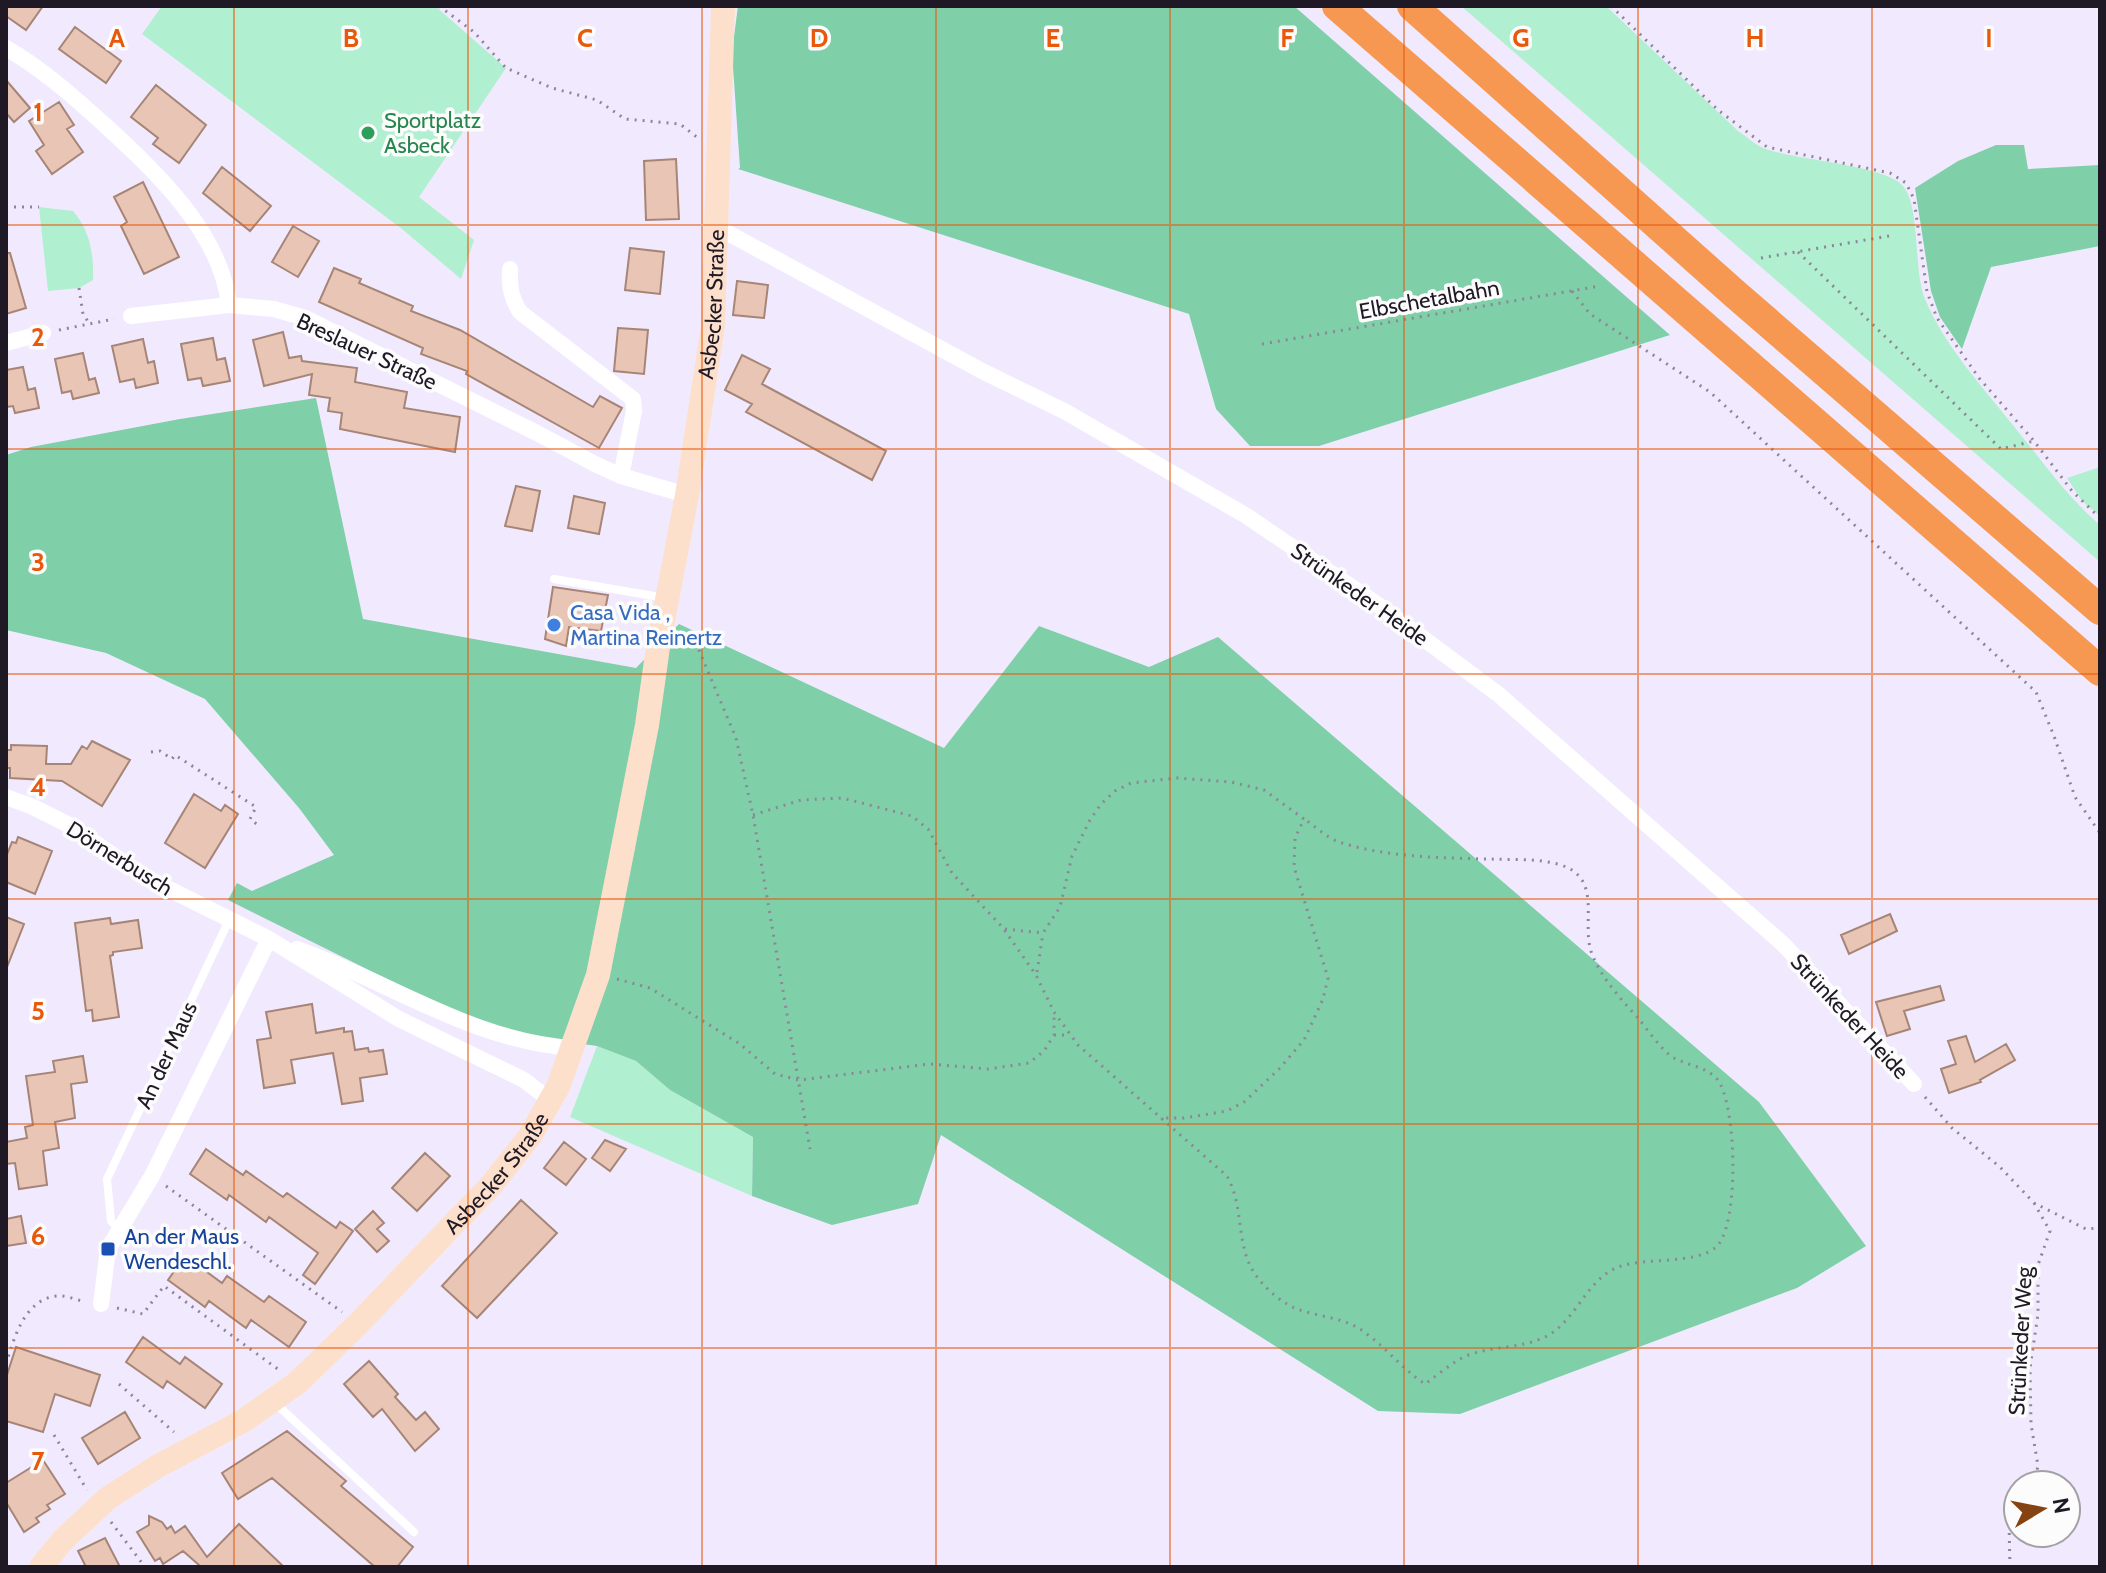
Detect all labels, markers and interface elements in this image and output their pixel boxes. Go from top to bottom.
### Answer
text: A [109,22,126,54]
text: B [343,22,359,54]
text: C [577,22,593,54]
text: D [810,22,828,54]
text: E [1046,22,1060,54]
text: F [1280,22,1294,54]
text: G [1512,22,1530,54]
text: H [1746,22,1764,54]
text: I [1985,22,1993,54]
text: 1 [33,96,43,128]
place label: Sportplatz Asbeck [384,107,481,159]
marker: Sportplatz Asbeck [359,124,377,142]
street label: Asbecker Straße [692,229,730,381]
street label: Elbschetalbahn [1357,274,1501,325]
street label: Breslauer Straße [292,307,441,396]
text: 2 [31,321,45,353]
street label: Strünkeder Heide [1286,537,1434,652]
text: 3 [31,546,45,578]
place label: Casa Vida , Martina Reinertz [570,599,722,651]
marker: Casa Vida , Martina Reinertz [545,616,563,634]
text: 4 [30,771,46,803]
street label: Dörnerbusch [62,815,178,902]
street label: Strünkeder Heide [1785,948,1915,1085]
text: 5 [31,995,45,1027]
street label: An der Maus [130,997,203,1113]
street label: Asbecker Straße [439,1108,555,1240]
text: 6 [31,1220,45,1252]
place label: An der Maus Wendeschl. [124,1223,239,1275]
marker: An der Maus Wendeschl. [99,1240,117,1258]
street label: Strünkeder Weg [2003,1265,2038,1416]
text: 7 [31,1445,45,1477]
north arrow [2002,1469,2082,1549]
text: N [2047,1496,2076,1516]

